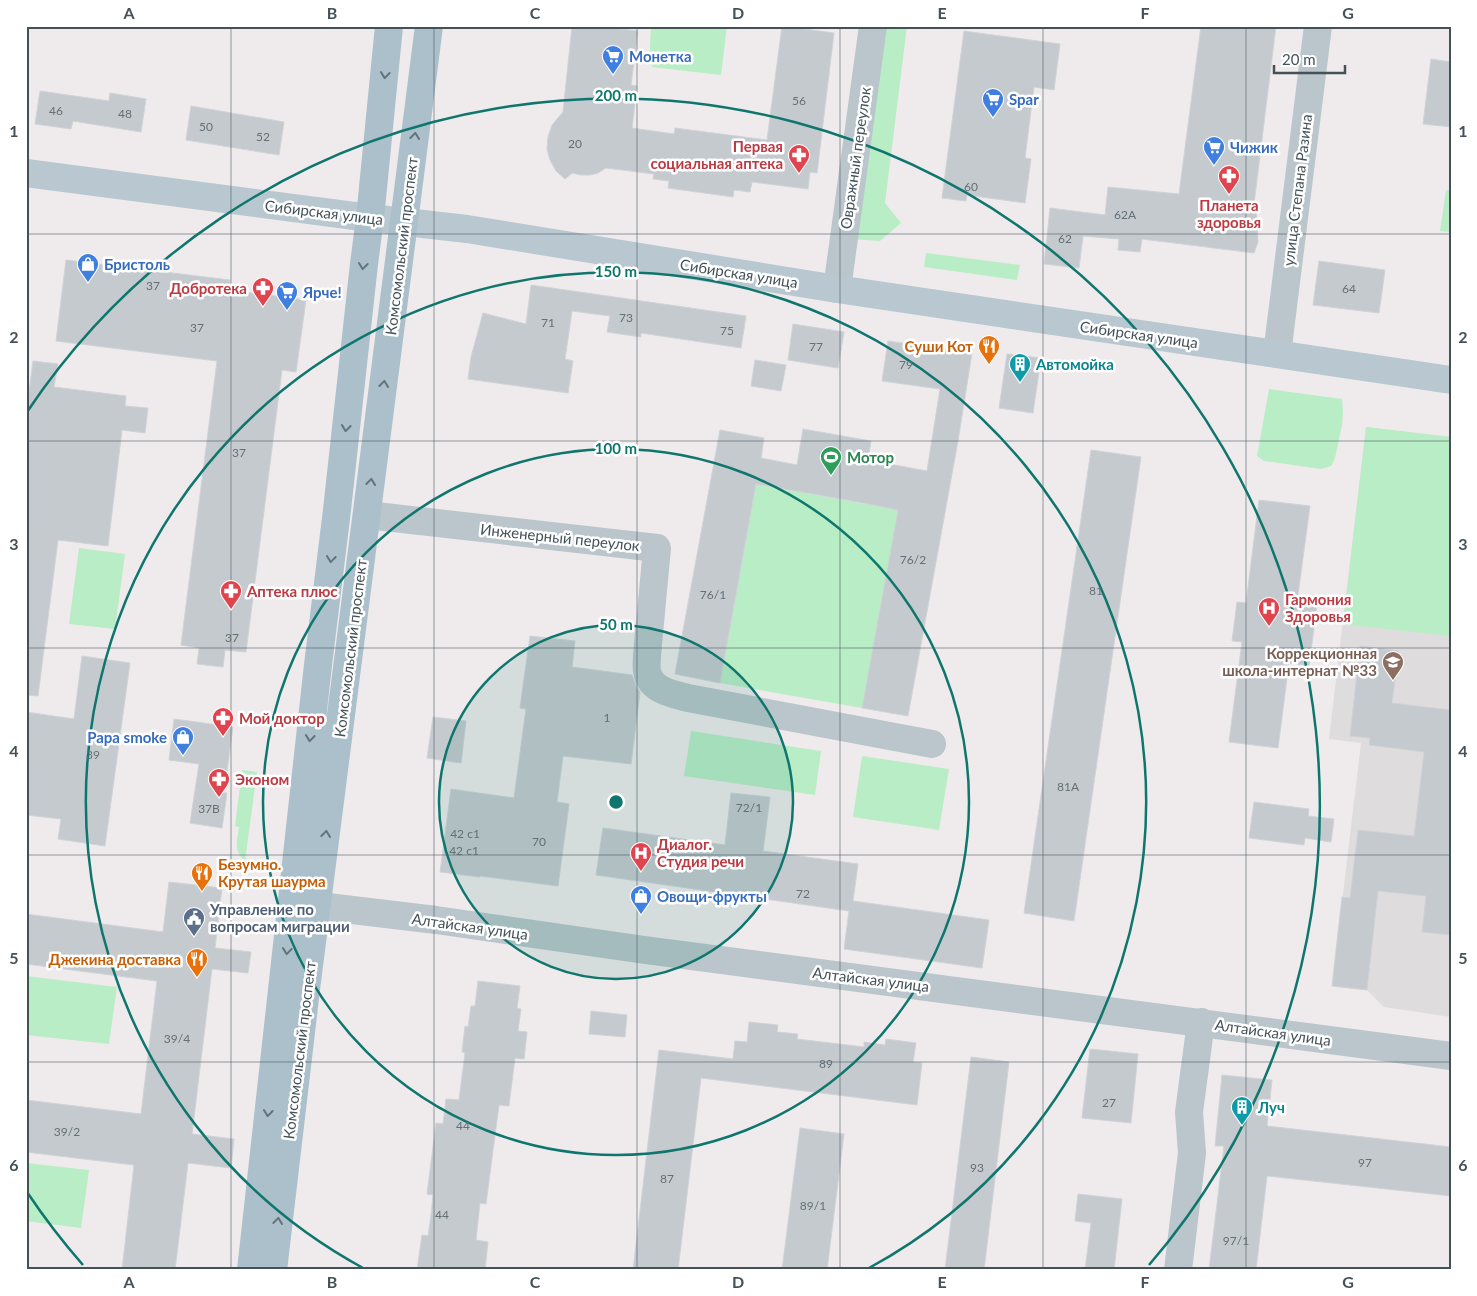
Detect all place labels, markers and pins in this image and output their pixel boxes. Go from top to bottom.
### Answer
supermarket icon: Монетка [601,44,625,75]
place label: Монетка [629,47,692,65]
supermarket icon: Spar [981,87,1005,118]
place label: Spar [1009,90,1039,108]
supermarket icon: Чижик [1202,135,1226,166]
place label: Первая социальная аптека [651,137,783,172]
place label: Чижик [1230,138,1279,156]
pharmacy icon: Первая социальная аптека [787,143,811,174]
pharmacy icon: Планета здоровья [1217,164,1241,195]
place label: Планета здоровья [1197,196,1261,231]
shop icon: Бристоль [76,252,100,283]
place label: Бристоль [104,255,170,273]
pharmacy icon: Добротека [251,276,275,307]
place label: Добротека [170,279,247,297]
supermarket icon: Ярче! [275,280,299,311]
place label: Ярче! [302,283,342,301]
restaurant icon: Суши Кот [977,334,1001,365]
place label: Суши Кот [905,337,973,355]
building icon: Автомойка [1008,352,1032,383]
place label: Автомойка [1035,355,1114,373]
sports icon: Мотор [819,445,843,476]
place label: Мотор [847,448,894,466]
pharmacy icon: Аптека плюс [219,579,243,610]
place label: Аптека плюс [246,582,338,600]
place label: Гармония Здоровья [1285,590,1351,625]
hospital icon: Гармония Здоровья [1257,596,1281,627]
place label: Коррекционная школа-интернат №33 [1222,644,1377,679]
school or university icon: Коррекционная школа-интернат №33 [1381,650,1405,681]
pharmacy icon: Мой доктор [211,706,235,737]
place label: Мой доктор [239,709,325,727]
shop icon: Papa smoke [171,725,195,756]
place label: Papa smoke [87,728,167,746]
pharmacy icon: Эконом [207,767,231,798]
place label: Эконом [235,770,289,788]
centre of rings [607,793,625,811]
place label: Диалог. Студия речи [657,835,744,870]
hospital icon: Диалог. Студия речи [629,841,653,872]
place label: Безумно. Крутая шаурма [218,855,326,890]
restaurant icon: Безумно. Крутая шаурма [190,861,214,892]
shop icon: Овощи-фрукты [629,884,653,915]
place label: Овощи-фрукты [657,887,767,905]
place label: Управление по вопросам миграции [209,900,350,935]
public building icon: Управление по вопросам миграции [182,906,206,937]
restaurant icon: Джекина доставка [185,947,209,978]
place label: Джекина доставка [48,950,181,968]
building icon: Луч [1230,1095,1254,1126]
place label: Луч [1257,1098,1285,1116]

